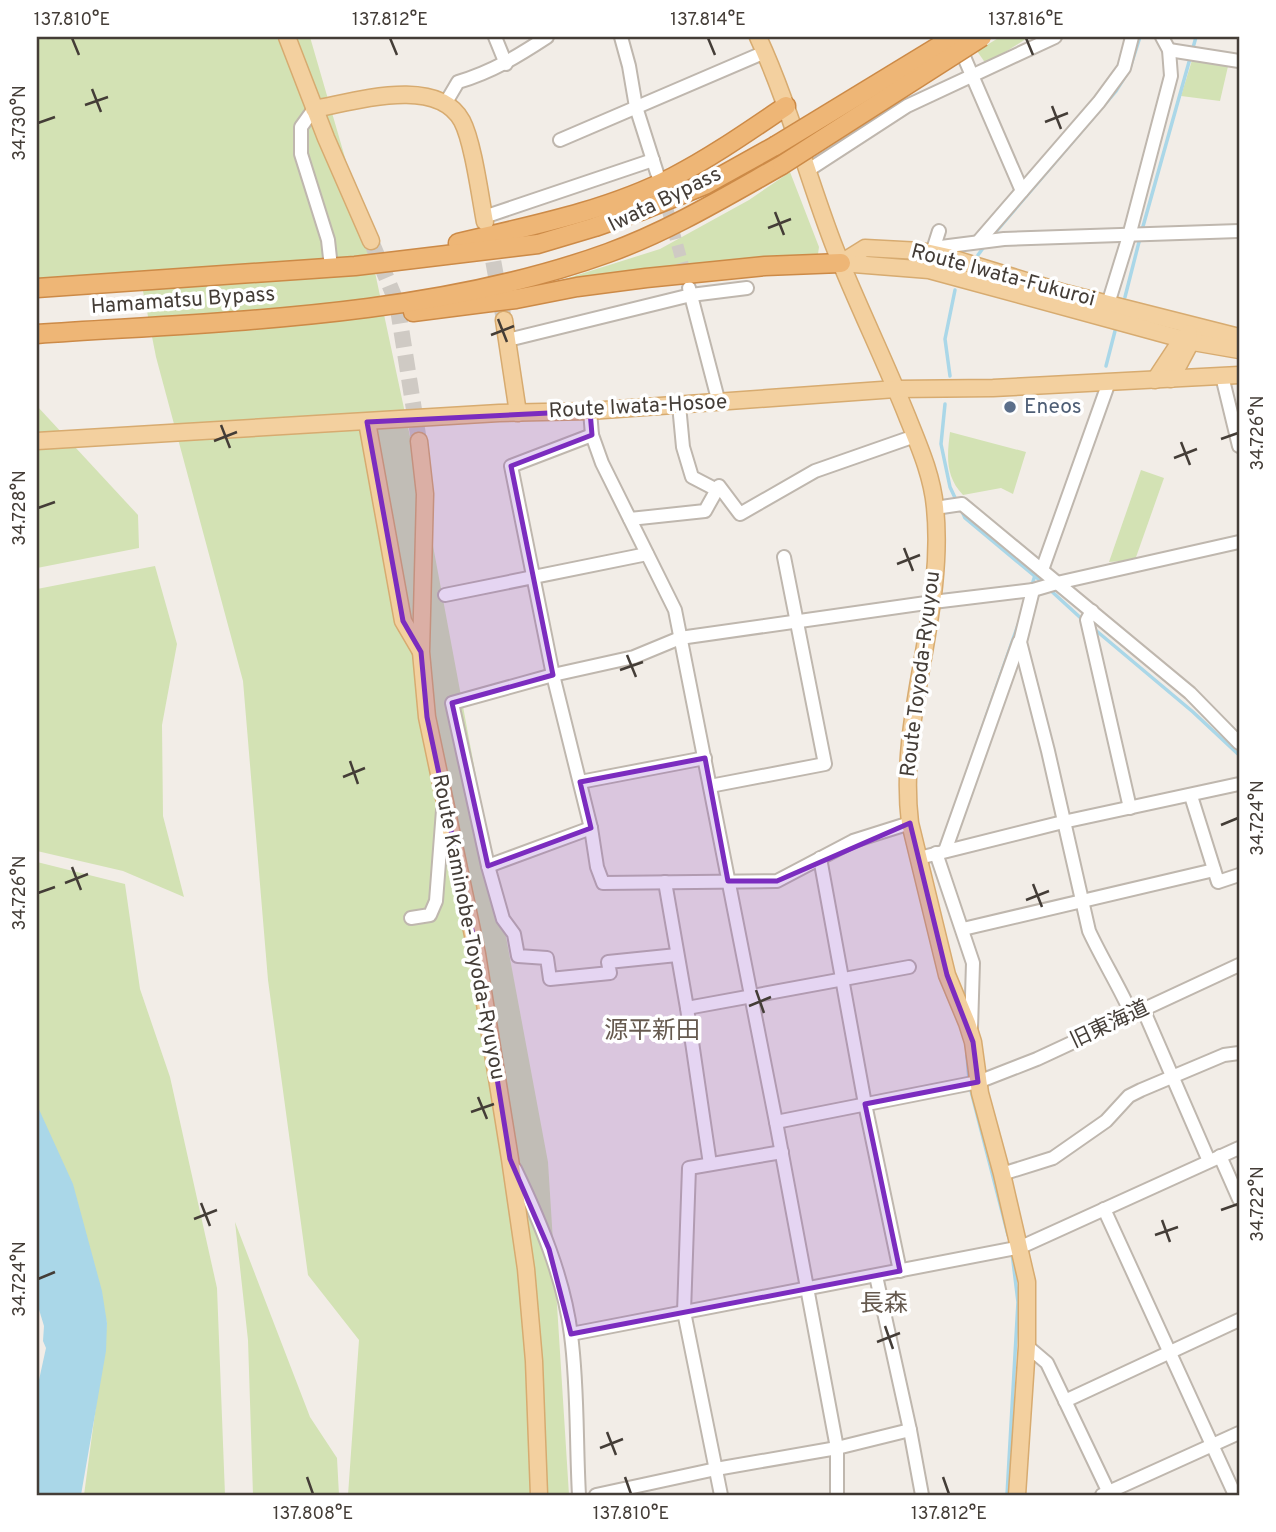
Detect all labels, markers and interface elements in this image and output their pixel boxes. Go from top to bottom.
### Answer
text: 137.810°E [34,9,110,32]
text: 137.812°E [352,9,428,32]
text: 137.814°E [670,9,746,32]
text: 137.816°E [988,9,1064,32]
text: 34.730°N [9,85,32,161]
street label: Iwata Bypass [604,161,726,239]
street label: Route Iwata-Fukuroi [908,238,1098,314]
street label: Hamamatsu Bypass [90,281,276,321]
street label: Route Iwata-Hosoe [548,389,728,425]
place label: Eneos [1024,394,1082,421]
text: 34.726°N [1247,395,1270,471]
marker: Eneos [1002,399,1018,415]
text: 34.728°N [9,470,32,546]
street label: Route Toyoda-Ryuyou [895,569,947,779]
street label: Route Kaminobe-Toyoda-Ryuyou [425,772,511,1082]
text: 34.724°N [1247,780,1270,856]
text: 34.726°N [9,855,32,931]
street label: 旧東海道 [1066,995,1154,1055]
district label: 源平新田 [604,1017,700,1047]
text: 34.722°N [1247,1166,1270,1242]
text: 34.724°N [9,1241,32,1317]
district label: 長森 [860,1290,908,1320]
text: 137.808°E [273,1503,353,1526]
text: 137.810°E [593,1503,669,1526]
text: 137.812°E [911,1503,987,1526]

